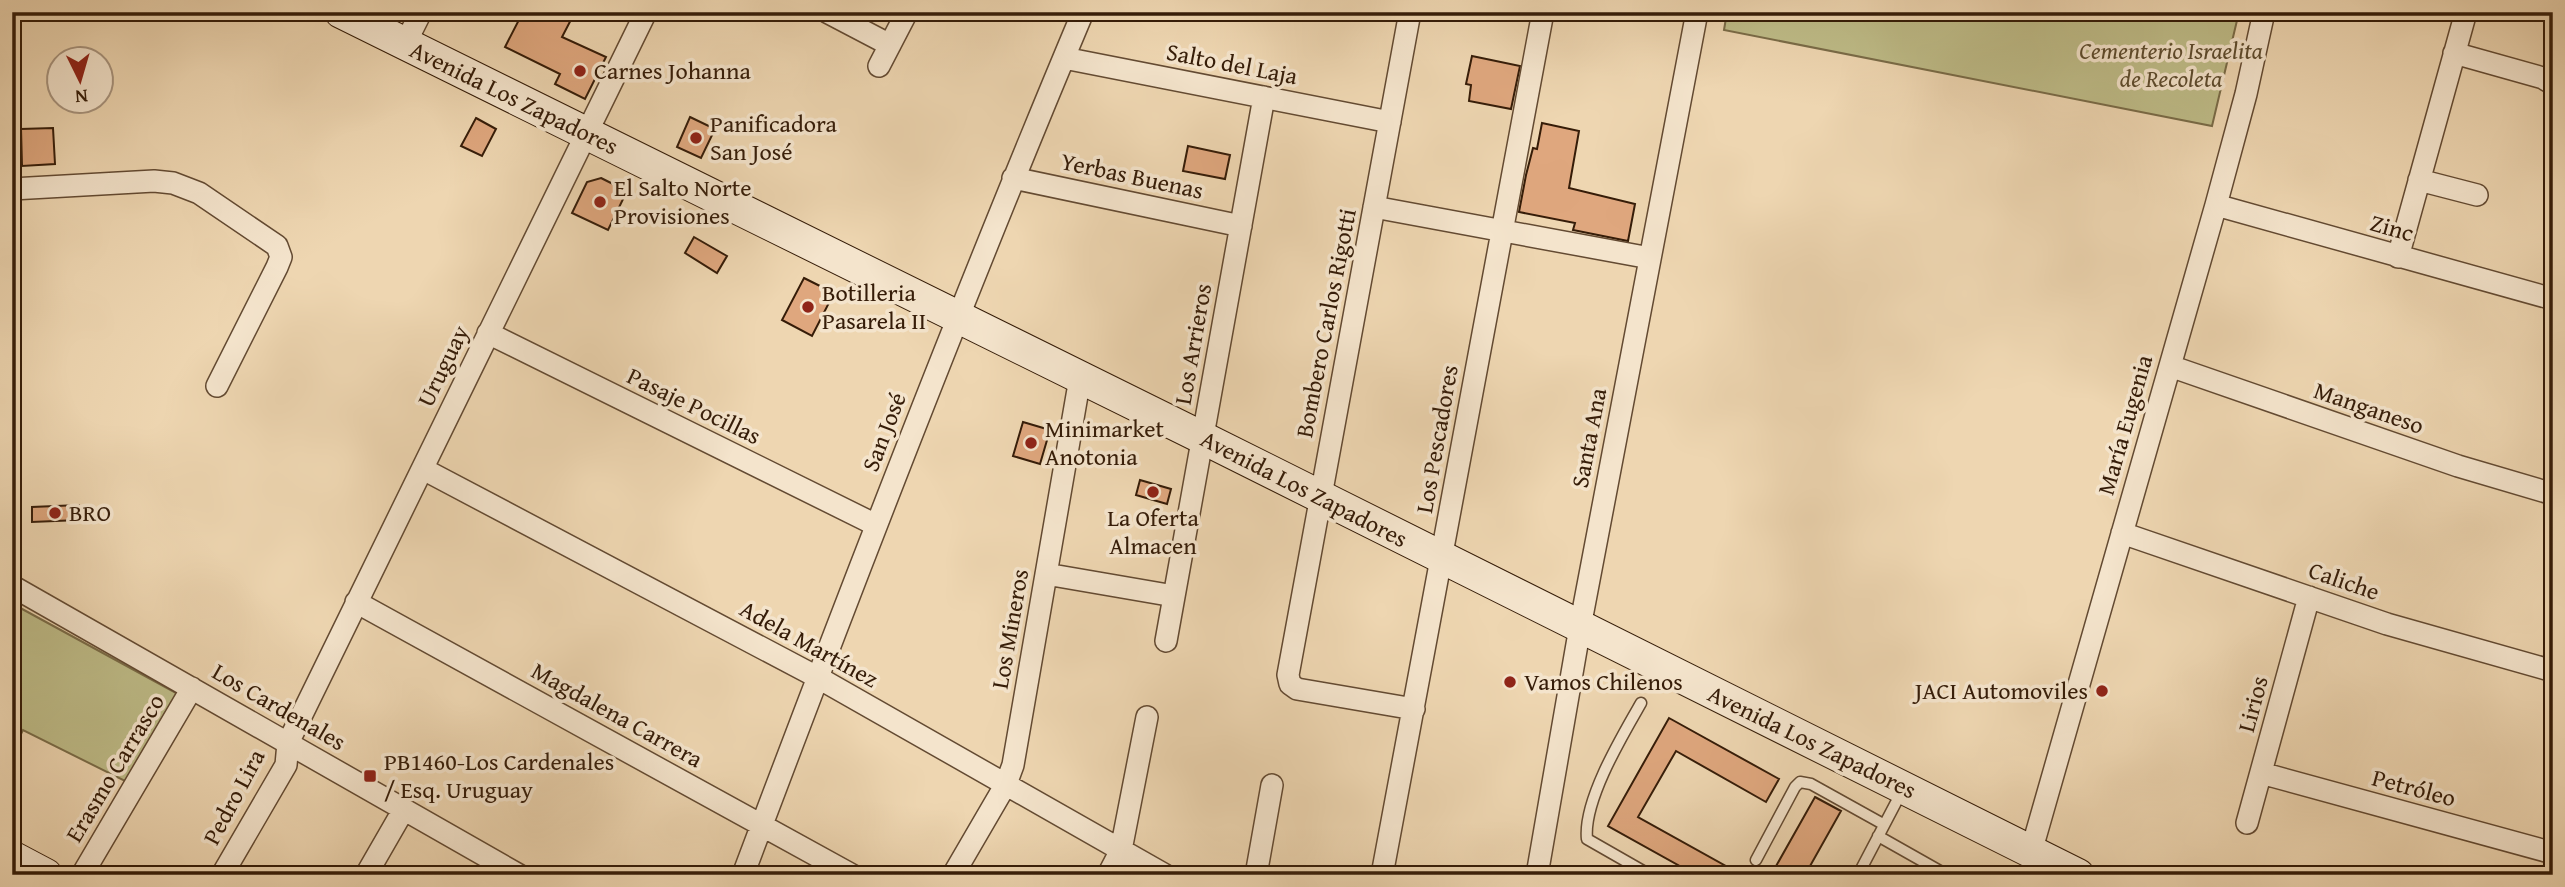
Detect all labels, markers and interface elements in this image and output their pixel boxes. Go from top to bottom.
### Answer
street label: Avenida Los Zapadores [404,32,624,163]
park label: Cementerio Israelita de Recoleta [2079,33,2263,96]
street label: Salto del Laja [1164,34,1301,93]
north arrow [46,46,116,116]
place label: Carnes Johanna [594,53,751,88]
marker: Carnes Johanna [572,63,588,79]
text: N [74,82,89,111]
place label: Panificadora San José [710,106,838,169]
marker: Panificadora San José [688,130,704,146]
street label: Yerbas Buenas [1058,143,1207,208]
place label: El Salto Norte Provisiones [614,170,752,233]
marker: El Salto Norte Provisiones [592,194,608,210]
street label: Bombero Carlos Rigotti [1286,205,1365,440]
street label: Zinc [2366,205,2418,250]
place label: Botilleria Pasarela II [822,275,926,338]
street label: Los Arrieros [1165,281,1220,407]
marker: Botilleria Pasarela II [800,299,816,315]
street label: Uruguay [408,319,477,413]
street label: María Eugenia [2088,350,2161,499]
street label: Pasaje Pocillas [621,358,767,453]
street label: Los Pescadores [1406,362,1467,516]
street label: Manganeso [2309,372,2429,443]
street label: Santa Ana [1562,384,1615,491]
street label: San José [852,387,915,477]
place label: Minimarket Anotonia [1045,411,1164,474]
street label: Avenida Los Zapadores [1195,421,1414,556]
marker: Minimarket Anotonia [1023,435,1039,451]
marker: La Oferta Almacen [1145,484,1161,500]
place label: BRO [69,495,111,530]
place label: La Oferta Almacen [1107,500,1199,563]
marker: BRO [47,505,63,521]
street label: Caliche [2304,552,2384,609]
street label: Los Mineros [982,566,1037,692]
street label: Adela Martínez [734,591,885,696]
street label: Magdalena Carrera [525,653,710,777]
street label: Los Cardenales [206,654,353,759]
place label: Vamos Chilenos [1524,664,1683,699]
street label: Lirios [2228,672,2277,736]
place label: JACI Automoviles [1912,673,2088,708]
marker: Vamos Chilenos [1502,674,1518,690]
street label: Avenida Los Zapadores [1702,676,1922,807]
marker: JACI Automoviles [2094,683,2110,699]
street label: Erasmo Carrasco [56,687,173,849]
street label: Pedro Lira [194,742,274,851]
place label: PB1460-Los Cardenales / Esq. Uruguay [384,744,614,807]
street label: Petróleo [2369,760,2460,815]
marker: PB1460-Los Cardenales / Esq. Uruguay [362,768,378,784]

